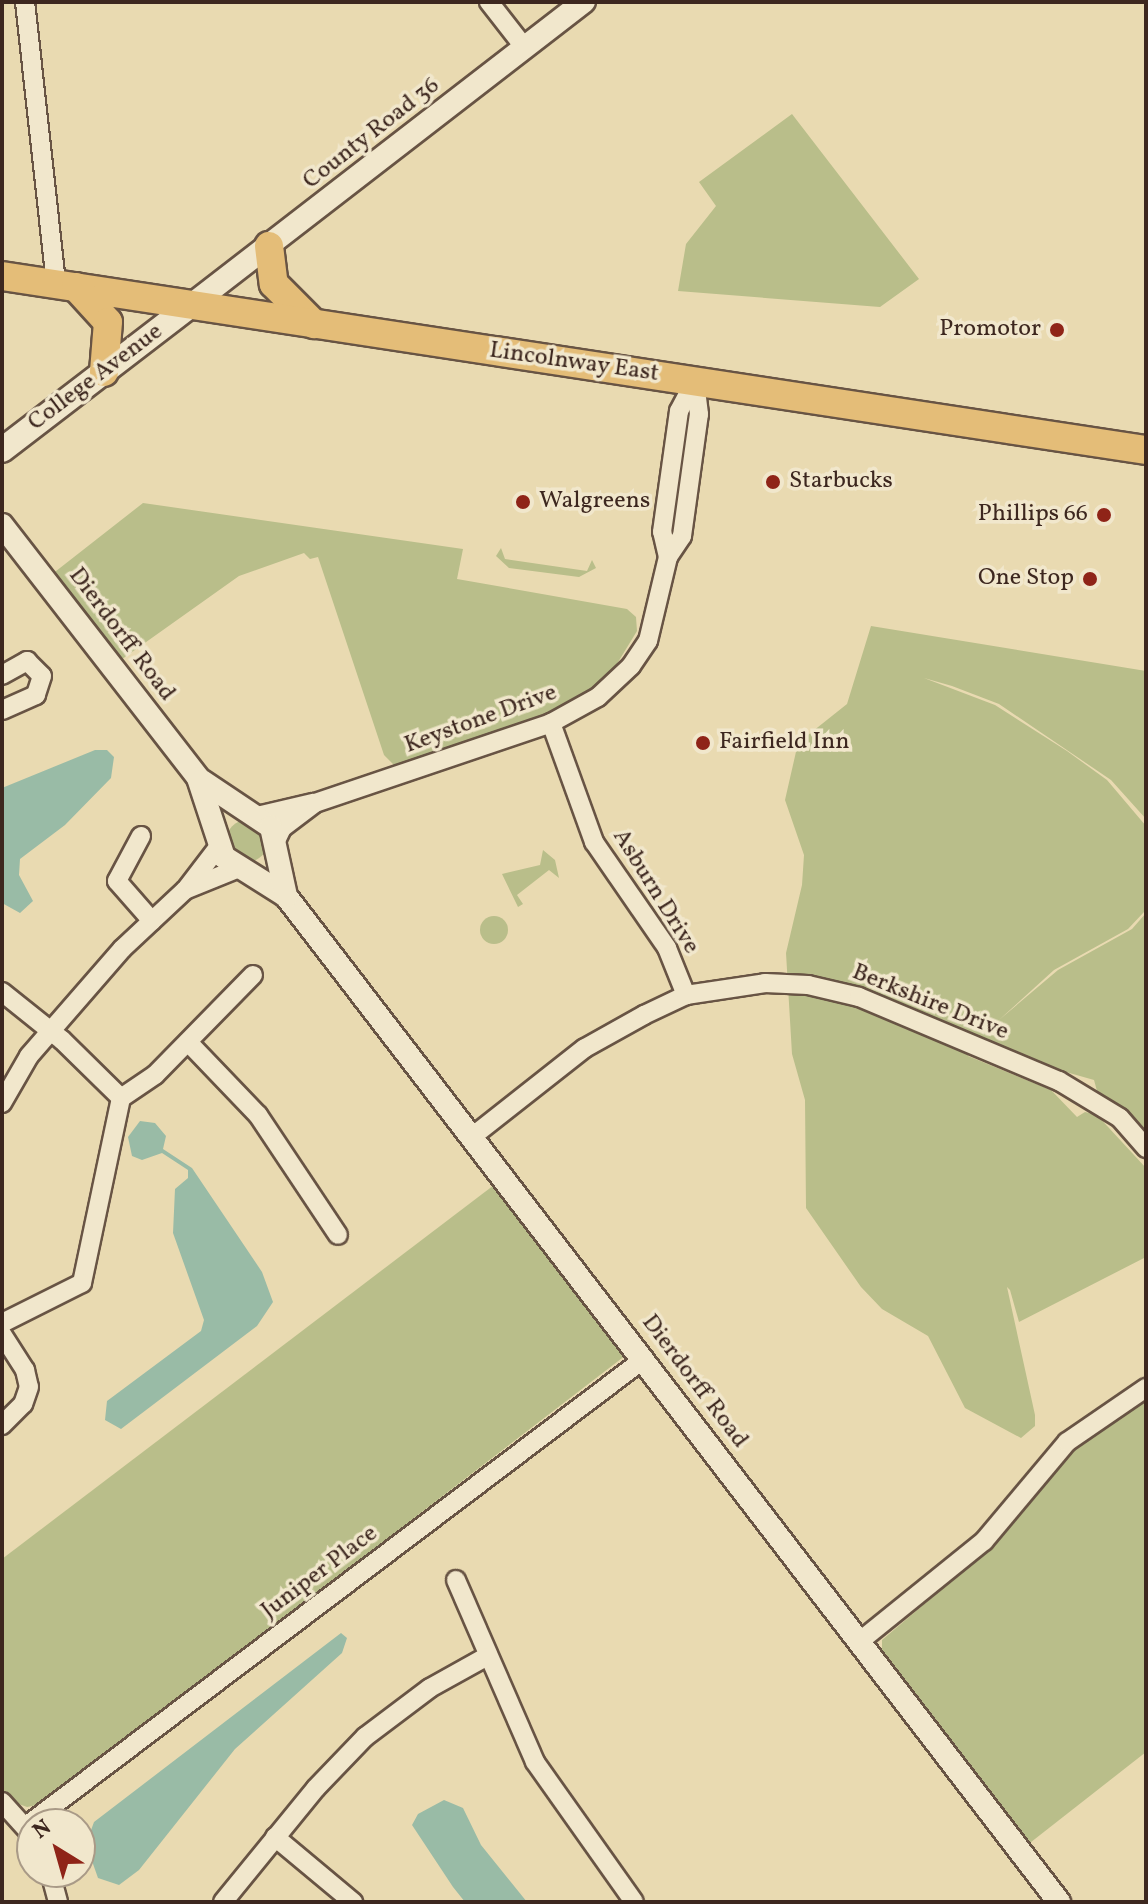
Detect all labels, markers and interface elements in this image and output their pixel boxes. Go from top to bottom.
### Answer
street label: County Road 36 [298,72,446,196]
place label: Promotor [939,316,1041,344]
street label: College Avenue [23,318,169,438]
marker: Promotor [1048,321,1066,339]
street label: Lincolnway East [487,337,661,389]
place label: Starbucks [789,468,893,496]
marker: Starbucks [764,473,782,491]
place label: Walgreens [539,488,650,516]
marker: Walgreens [514,493,532,511]
place label: Phillips 66 [978,501,1088,529]
marker: Phillips 66 [1095,506,1113,524]
street label: Dierdorff Road [62,563,180,707]
place label: One Stop [978,565,1074,593]
marker: One Stop [1081,570,1099,588]
street label: Keystone Drive [401,679,561,761]
place label: Fairfield Inn [719,729,850,757]
marker: Fairfield Inn [694,734,712,752]
street label: Asburn Drive [605,824,705,960]
street label: Berkshire Drive [848,959,1012,1047]
street label: Dierdorff Road [635,1310,753,1454]
street label: Juniper Place [256,1520,384,1626]
north arrow [16,1808,96,1888]
text: N [27,1813,58,1847]

